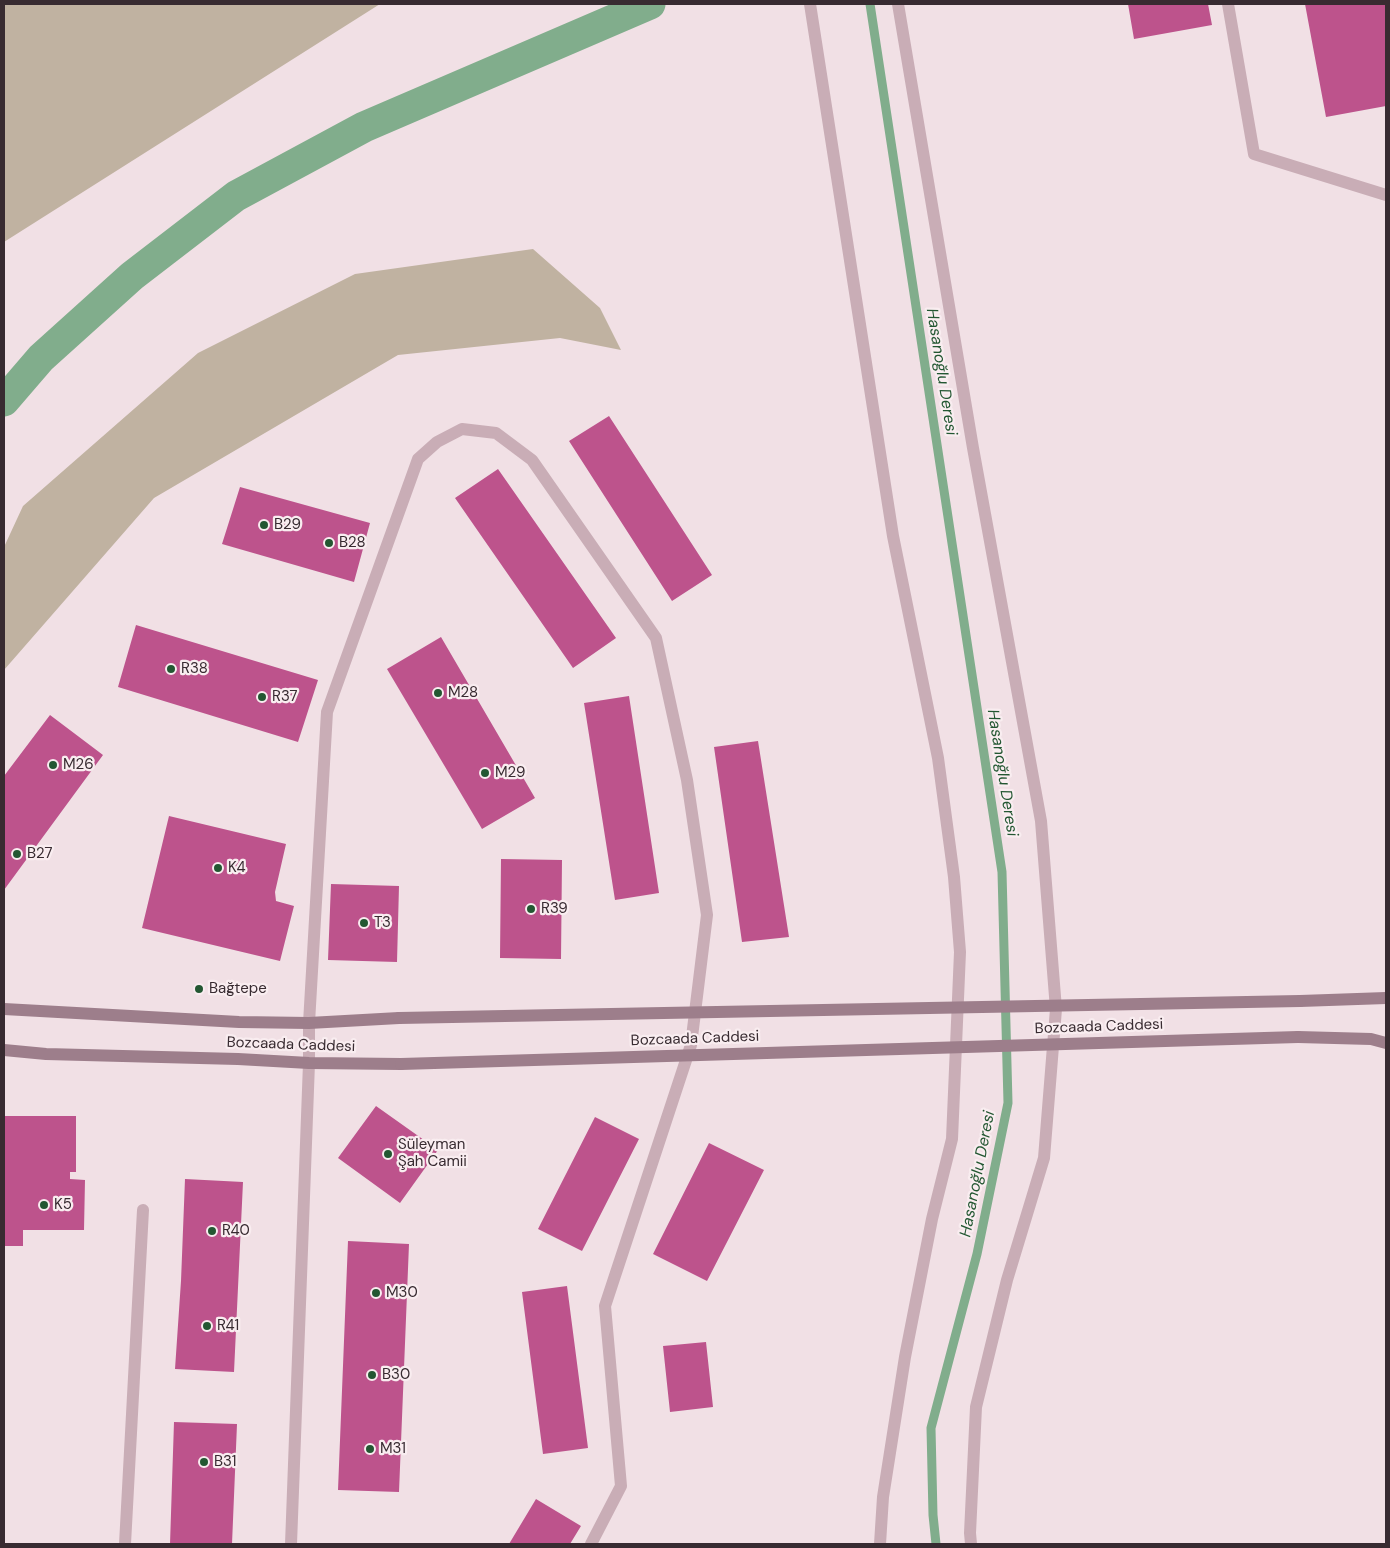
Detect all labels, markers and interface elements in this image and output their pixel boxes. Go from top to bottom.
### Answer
water label: Hasanoğlu Deresi [921,307,961,437]
place label: B29 [274,516,301,534]
marker: B29 [258,519,270,531]
place label: B28 [339,534,366,552]
marker: B28 [323,537,335,549]
place label: R38 [181,660,208,678]
marker: R38 [165,663,177,675]
place label: M28 [448,684,478,702]
marker: M28 [432,687,444,699]
place label: R37 [272,688,298,706]
marker: R37 [256,691,268,703]
water label: Hasanoğlu Deresi [982,708,1022,838]
place label: M26 [63,756,94,774]
marker: M26 [47,759,59,771]
place label: M29 [495,764,526,782]
marker: M29 [479,767,491,779]
place label: B27 [27,845,52,863]
marker: B27 [11,848,23,860]
place label: K4 [228,859,246,877]
marker: K4 [212,862,224,874]
place label: R39 [541,900,568,918]
marker: R39 [525,903,537,915]
place label: T3 [374,914,391,932]
marker: T3 [358,917,370,929]
place label: Bağtepe [209,980,267,998]
marker: Bağtepe [193,983,205,995]
street label: Bozcaada Caddesi [1034,1016,1164,1038]
street label: Bozcaada Caddesi [630,1028,760,1050]
street label: Bozcaada Caddesi [226,1034,356,1056]
water label: Hasanoğlu Deresi [956,1109,1000,1239]
place label: Süleyman Şah Camii [398,1136,467,1171]
marker: Süleyman Şah Camii [382,1148,394,1160]
place label: K5 [54,1196,72,1214]
marker: K5 [38,1199,50,1211]
place label: R40 [222,1222,250,1240]
marker: R40 [206,1225,218,1237]
place label: M30 [386,1284,418,1302]
marker: M30 [370,1287,382,1299]
place label: R41 [217,1317,239,1335]
marker: R41 [201,1320,213,1332]
place label: B30 [382,1366,410,1384]
marker: B30 [366,1369,378,1381]
place label: M31 [380,1440,406,1458]
marker: M31 [364,1443,376,1455]
place label: B31 [214,1453,236,1471]
marker: B31 [198,1456,210,1468]

